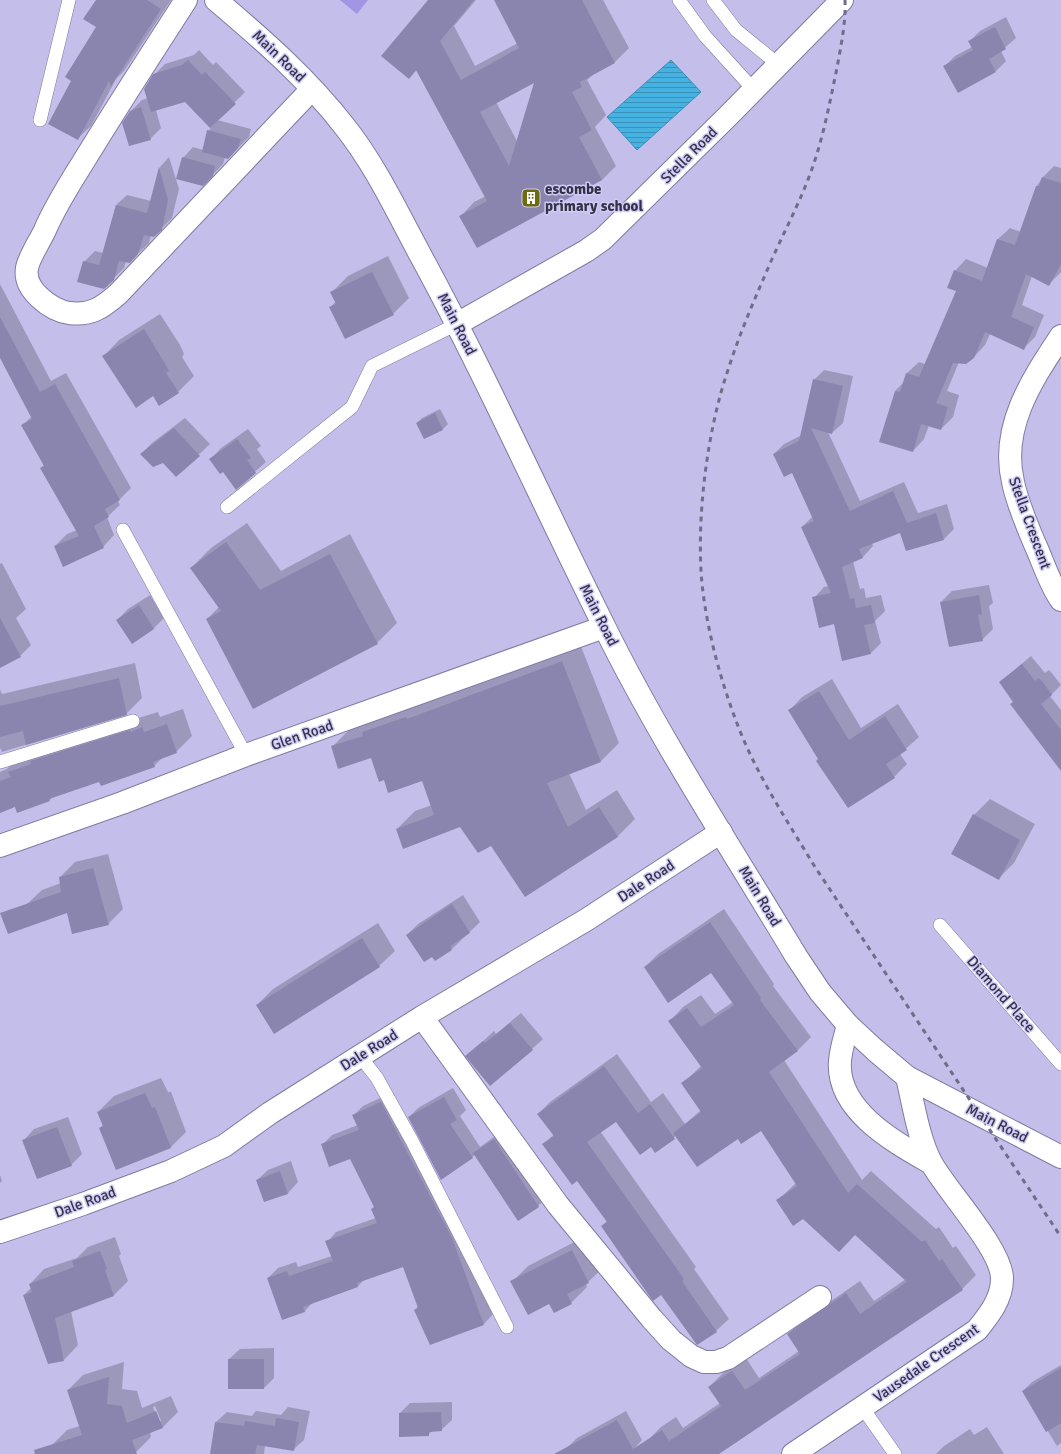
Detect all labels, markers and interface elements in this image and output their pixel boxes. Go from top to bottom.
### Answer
street label: Main Road [249,26,310,86]
street label: Stella Road [657,123,721,187]
place label: escombe primary school [545,180,643,215]
building icon: escombe primary school [520,187,542,209]
street label: Main Road [434,290,480,358]
street label: Stella Crescent [1005,474,1055,572]
street label: Main Road [576,581,622,649]
street label: Glen Road [268,716,336,754]
street label: Dale Road [614,856,678,906]
street label: Main Road [735,862,785,930]
street label: Diamond Place [963,952,1039,1036]
street label: Dale Road [337,1025,401,1075]
street label: Main Road [963,1100,1031,1146]
street label: Dale Road [52,1183,118,1221]
street label: Vausedale Crescent [870,1320,982,1406]

